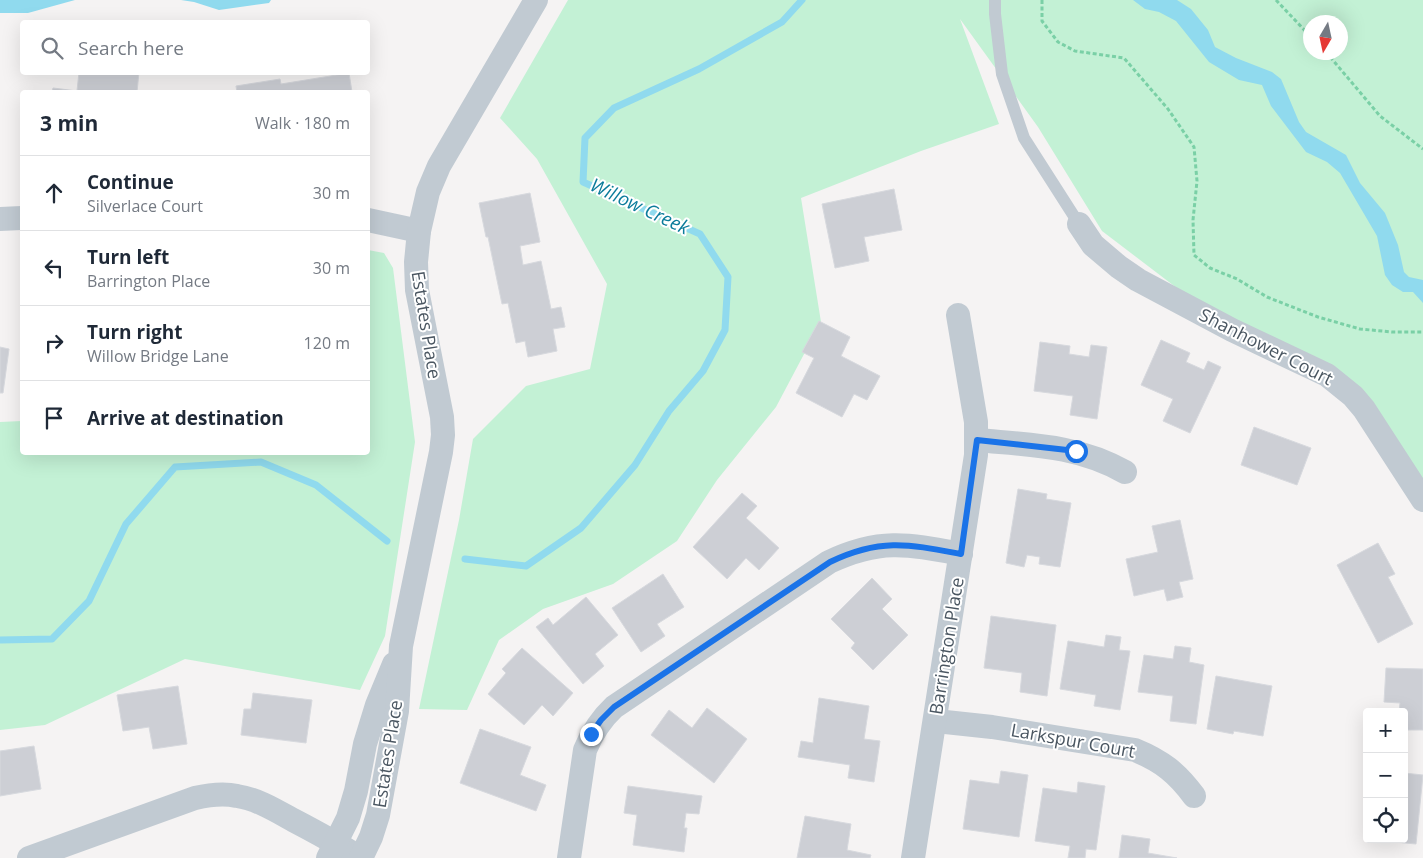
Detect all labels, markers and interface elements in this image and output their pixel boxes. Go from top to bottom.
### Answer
north arrow [1303,15,1348,60]
search box [20,20,370,75]
icon: search [38,34,66,62]
text: Search here [78,35,184,61]
text: 3 min [40,109,98,137]
text: Walk · 180 m [255,112,350,134]
text: Continue [87,169,174,195]
water label: Willow Creek [586,172,694,241]
icon: ahead [40,179,68,207]
text: 30 m [313,182,350,204]
text: Silverlace Court [87,195,203,217]
text: Turn left [87,244,169,270]
icon: left [40,254,68,282]
text: 30 m [313,257,350,279]
street label: Estates Place [407,269,447,380]
text: Barrington Place [87,270,210,292]
street label: Shanhower Court [1196,302,1337,390]
text: Turn right [87,319,182,345]
icon: right [40,329,68,357]
text: 120 m [304,332,350,354]
text: Willow Bridge Lane [87,345,229,367]
icon: arrive [40,404,68,432]
text: Arrive at destination [87,405,284,431]
route start [1065,440,1088,463]
street label: Barrington Place [923,575,969,716]
street label: Estates Place [367,698,407,809]
map controls [1363,708,1408,843]
button: + [1363,708,1408,753]
street label: Larkspur Court [1009,717,1137,763]
route end [580,723,603,746]
button: − [1363,753,1408,798]
button: locate [1363,798,1408,843]

